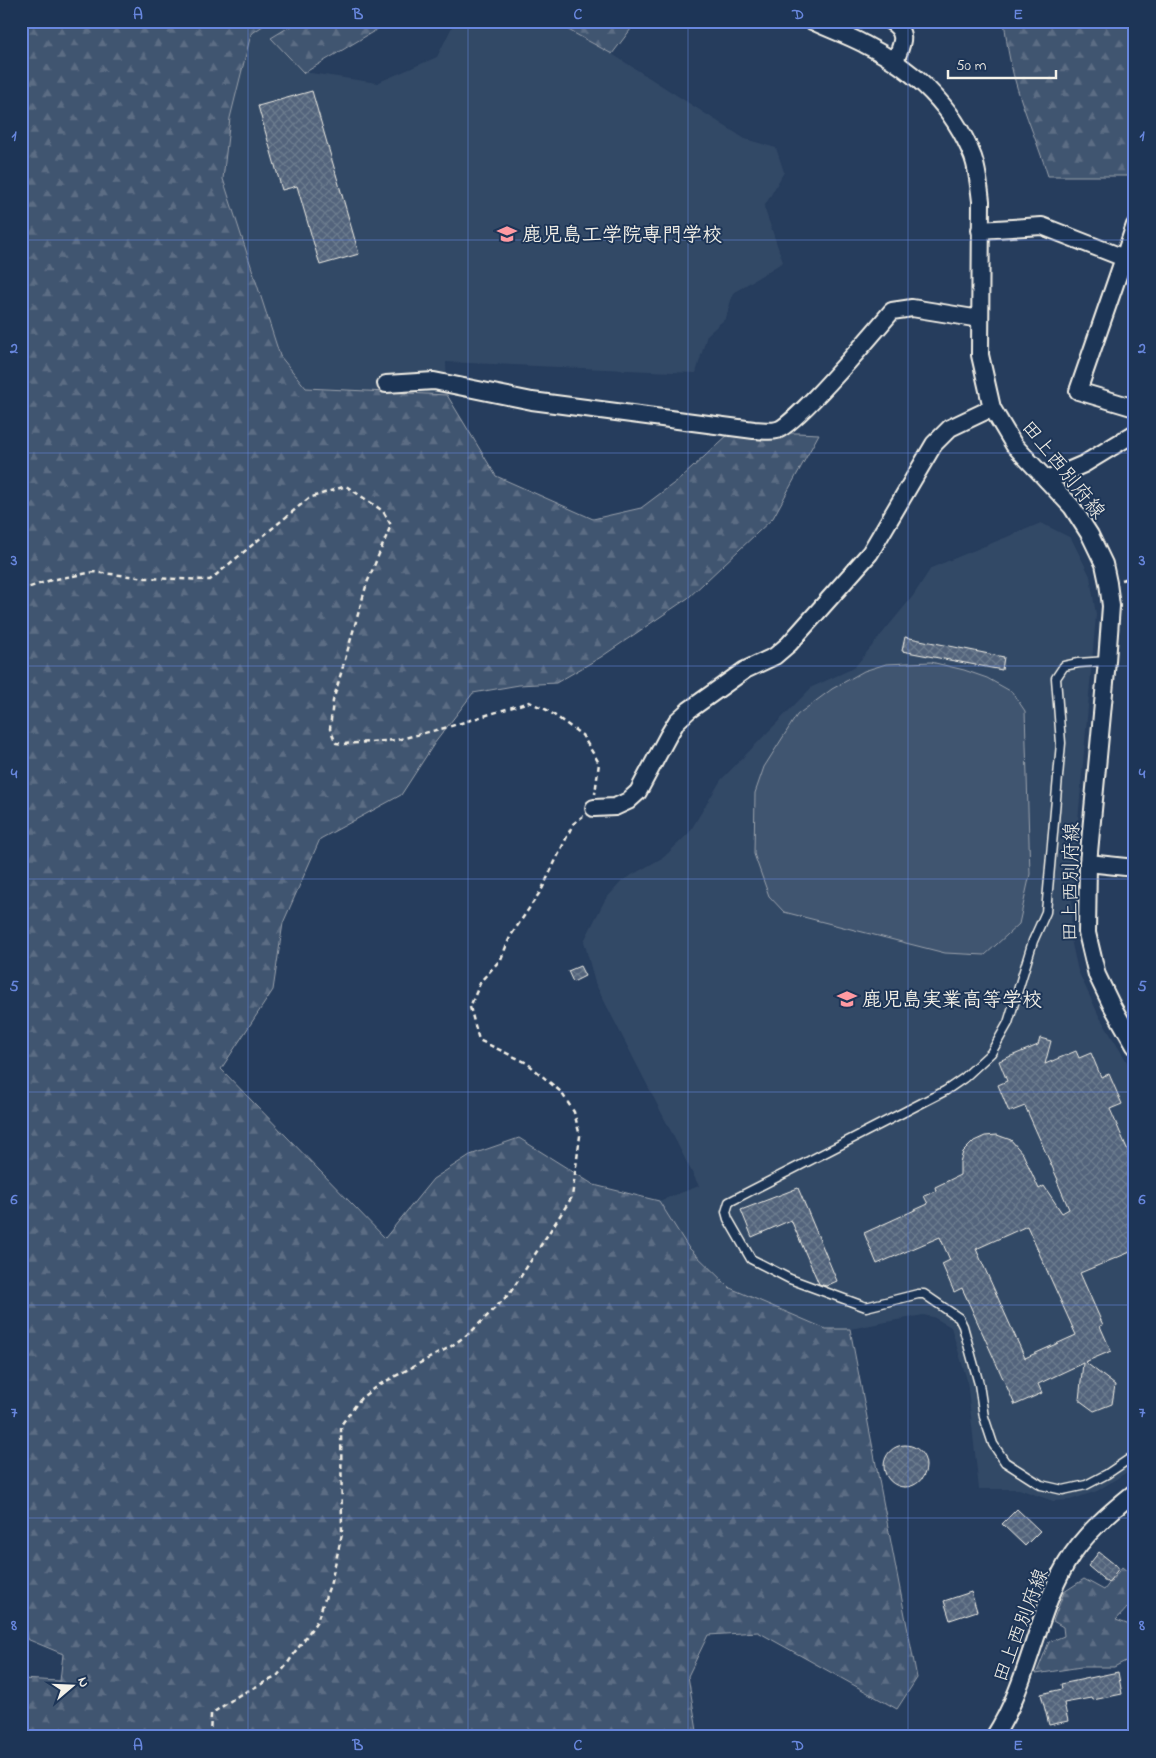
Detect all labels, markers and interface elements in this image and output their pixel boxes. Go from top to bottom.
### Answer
text: A [133,3,143,27]
text: B [352,3,364,27]
text: C [574,3,583,27]
text: D [791,3,804,27]
text: E [1013,3,1023,27]
scale bar [948,48,1056,80]
text: 50 m [956,55,987,77]
text: 1 [11,124,17,148]
text: 1 [1139,124,1145,148]
place label: 鹿児島工学院専門学校 [522,222,722,251]
school or university icon: 鹿児島工学院専門学校 [496,223,518,245]
text: 2 [9,337,18,361]
text: 2 [1137,337,1146,361]
street label: 田上西別府線 [1013,415,1111,526]
text: 3 [10,549,18,573]
text: 3 [1138,549,1146,573]
text: 4 [10,762,18,786]
text: 4 [1138,762,1146,786]
street label: 田上西別府線 [1057,822,1088,942]
text: 5 [9,975,19,999]
text: 5 [1137,975,1147,999]
place label: 鹿児島実業高等学校 [862,987,1042,1016]
school or university icon: 鹿児島実業高等学校 [836,988,858,1010]
text: 6 [9,1188,18,1212]
text: 6 [1137,1188,1146,1212]
text: 7 [11,1401,18,1425]
text: 7 [1139,1401,1146,1425]
street label: 田上西別府線 [987,1565,1057,1687]
text: 8 [10,1614,17,1638]
text: 8 [1138,1614,1145,1638]
north arrow [48,1660,98,1710]
text: N [71,1674,94,1690]
text: A [133,1734,143,1758]
text: B [352,1734,364,1758]
text: C [574,1734,583,1758]
text: D [791,1734,804,1758]
text: E [1013,1734,1023,1758]

